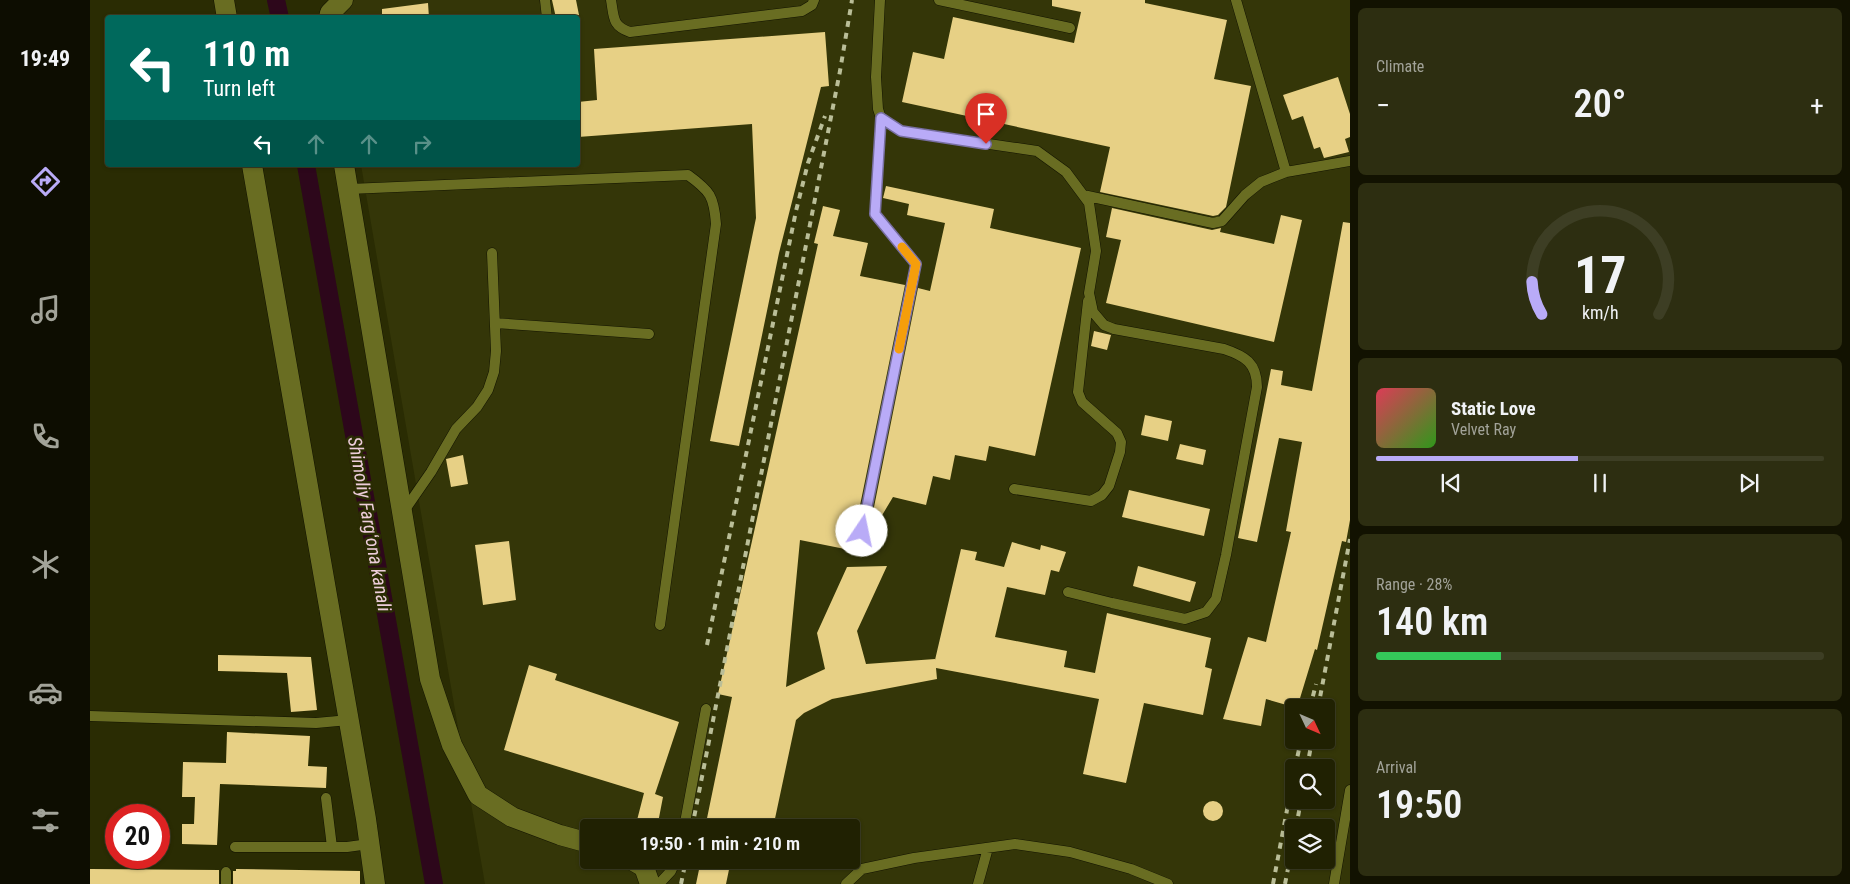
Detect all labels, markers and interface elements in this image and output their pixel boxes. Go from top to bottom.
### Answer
text: 110 m [203,34,290,75]
icon: left [120,35,185,100]
text: 19:49 [20,46,70,71]
text: Climate [1376,57,1424,76]
text: Turn left [203,76,275,101]
text: 20° [1574,82,1626,126]
text: − [1376,89,1390,122]
text: + [1810,89,1824,122]
pin [965,93,1007,144]
icon: arrive [972,100,1000,128]
icon: left [249,130,277,158]
icon: ahead [302,130,330,158]
icon: ahead [355,130,383,158]
icon: right [408,130,436,158]
icon: directions [28,164,63,199]
text: 17 [1574,245,1626,306]
icon: music [28,292,63,327]
text: km/h [1582,302,1618,323]
text: Static Love [1451,397,1536,420]
icon: phone [28,419,63,454]
text: Velvet Ray [1451,420,1516,439]
water label: Shimoliy Fargʻona kanali [343,435,396,614]
icon: previous [1437,469,1465,497]
icon: pause [1586,469,1614,497]
icon: next [1735,469,1763,497]
position arrow [835,504,887,556]
icon: climate [28,547,63,582]
text: Range · 28% [1376,575,1452,594]
text: 140 km [1376,600,1488,644]
icon: car [28,675,63,710]
north arrow [1285,699,1335,749]
map controls [1285,699,1335,869]
text: Arrival [1376,758,1417,777]
button: search [1285,759,1335,809]
text: 19:50 [1376,783,1462,827]
icon: filters [28,803,63,838]
speed limit sign: 20 [105,804,170,869]
button: layers [1285,819,1335,869]
text: 19:50 · 1 min · 210 m [640,832,800,855]

